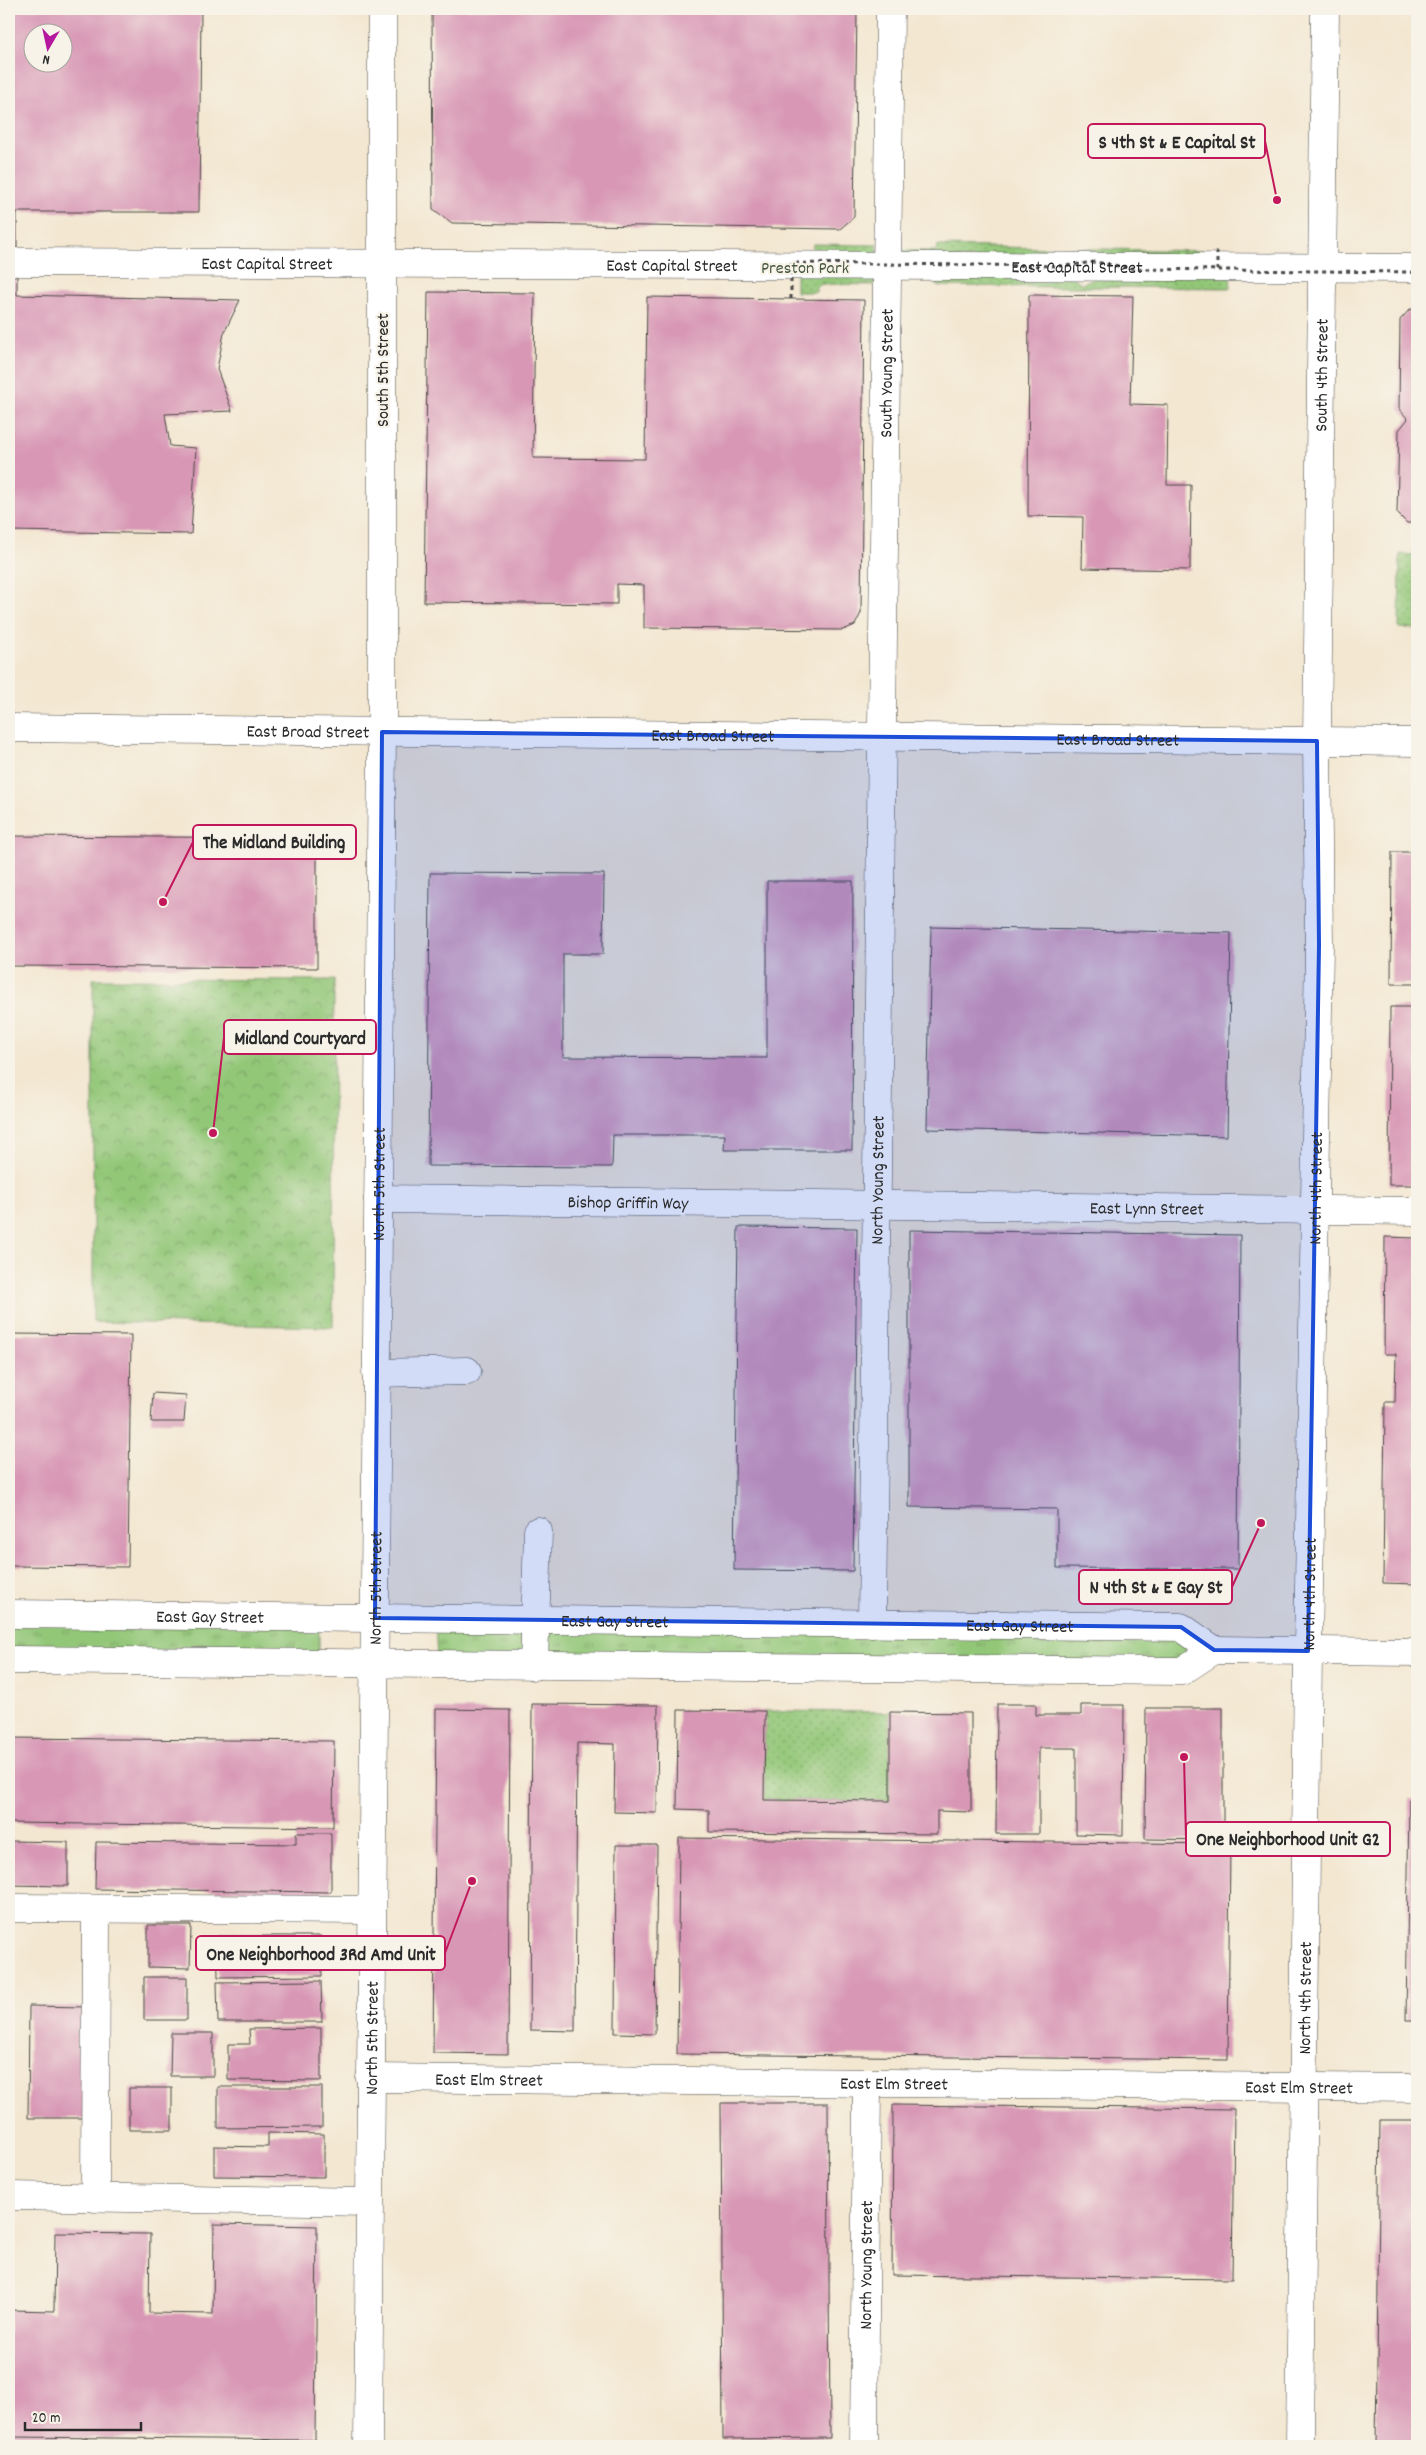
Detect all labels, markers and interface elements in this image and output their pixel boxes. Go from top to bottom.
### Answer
north arrow [22,22,72,72]
text: N [41,48,51,69]
callout: S 4th St & E Capital St [1088,124,1265,158]
text: S 4th St & E Capital St [1099,131,1255,158]
street label: East Capital Street [201,253,333,278]
street label: East Capital Street [606,255,738,280]
street label: East Capital Street [1011,256,1143,282]
park label: Preston Park [761,257,849,282]
street label: South Young Street [875,308,902,438]
street label: South 5th Street [372,313,397,427]
street label: South 4th Street [1310,318,1337,432]
street label: East Broad Street [246,720,370,747]
street label: East Broad Street [651,724,775,751]
street label: East Broad Street [1056,728,1180,755]
callout: The Midland Building [193,825,356,859]
text: The Midland Building [203,831,345,858]
callout: Midland Courtyard [224,1020,376,1054]
text: Midland Courtyard [234,1027,366,1054]
street label: North Young Street [866,1115,893,1245]
street label: North 5th Street [368,1127,394,1241]
street label: North 4th Street [1304,1131,1331,1245]
street label: Bishop Griffin Way [567,1191,689,1218]
street label: East Lynn Street [1090,1197,1205,1224]
street label: North 5th Street [365,1531,390,1645]
street label: North 4th Street [1298,1537,1325,1651]
callout: N 4th St & E Gay St [1079,1570,1232,1604]
text: N 4th St & E Gay St [1089,1576,1223,1603]
street label: East Gay Street [156,1606,264,1632]
street label: East Gay Street [561,1610,669,1636]
street label: East Gay Street [966,1615,1074,1641]
callout: One Neighborhood Unit G2 [1186,1822,1390,1856]
text: One Neighborhood Unit G2 [1196,1828,1380,1855]
callout: One Neighborhood 3Rd Amd Unit [196,1936,445,1970]
street label: North 4th Street [1294,1941,1320,2055]
text: One Neighborhood 3Rd Amd Unit [206,1943,436,1970]
street label: North 5th Street [361,1981,387,2095]
street label: East Elm Street [435,2069,543,2095]
street label: East Elm Street [840,2072,948,2099]
street label: East Elm Street [1245,2076,1353,2102]
street label: North Young Street [855,2200,881,2330]
scale bar [25,2400,141,2432]
text: 20 m [32,2408,60,2430]

